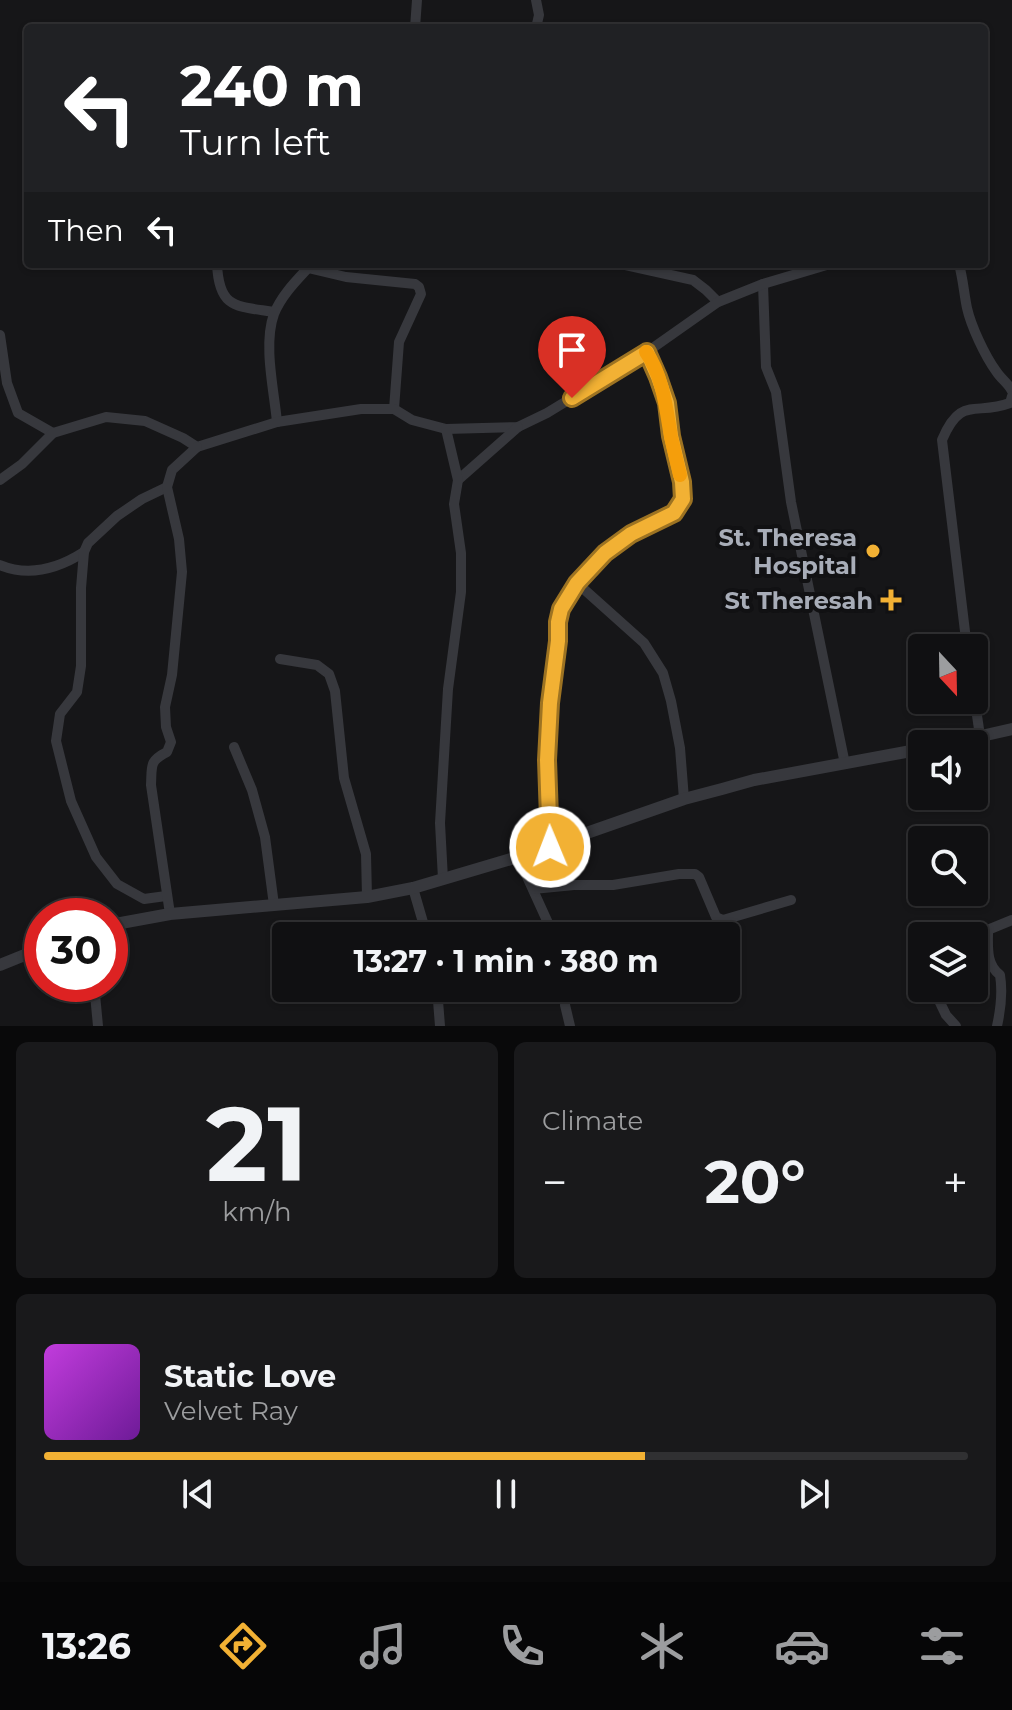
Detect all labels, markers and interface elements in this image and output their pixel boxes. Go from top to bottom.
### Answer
text: 240 m [180,52,364,120]
icon: left [48,56,152,160]
text: Turn left [180,120,331,164]
icon: left [140,208,184,252]
text: Then [48,212,124,249]
pin [538,316,606,398]
icon: arrive [550,328,594,372]
place label: St. Theresa Hospital [718,523,857,580]
marker: St. Theresa Hospital [864,542,882,560]
place label: St Theresah [724,586,873,615]
marker: St Theresah [880,589,902,611]
north arrow [908,634,988,714]
map controls [908,634,988,1002]
button: sound [908,730,988,810]
position arrow [508,805,592,889]
button: search [908,826,988,906]
speed limit sign: 30 [24,898,128,1002]
button: layers [908,922,988,1002]
text: 13:27 · 1 min · 380 m [353,943,659,980]
text: 21 [206,1080,308,1207]
text: Climate [542,1105,643,1137]
text: 20° [704,1145,806,1218]
text: − [542,1155,567,1209]
text: + [943,1155,968,1209]
text: km/h [222,1196,292,1228]
text: Static Love [164,1358,336,1395]
text: Velvet Ray [164,1395,298,1427]
icon: previous [176,1472,220,1516]
icon: pause [484,1472,528,1516]
icon: next [792,1472,836,1516]
icon: directions [215,1618,271,1674]
icon: music [355,1618,411,1674]
icon: phone [494,1618,550,1674]
icon: climate [634,1618,690,1674]
icon: car [774,1618,830,1674]
icon: filters [914,1618,970,1674]
text: 13:26 [42,1624,131,1668]

